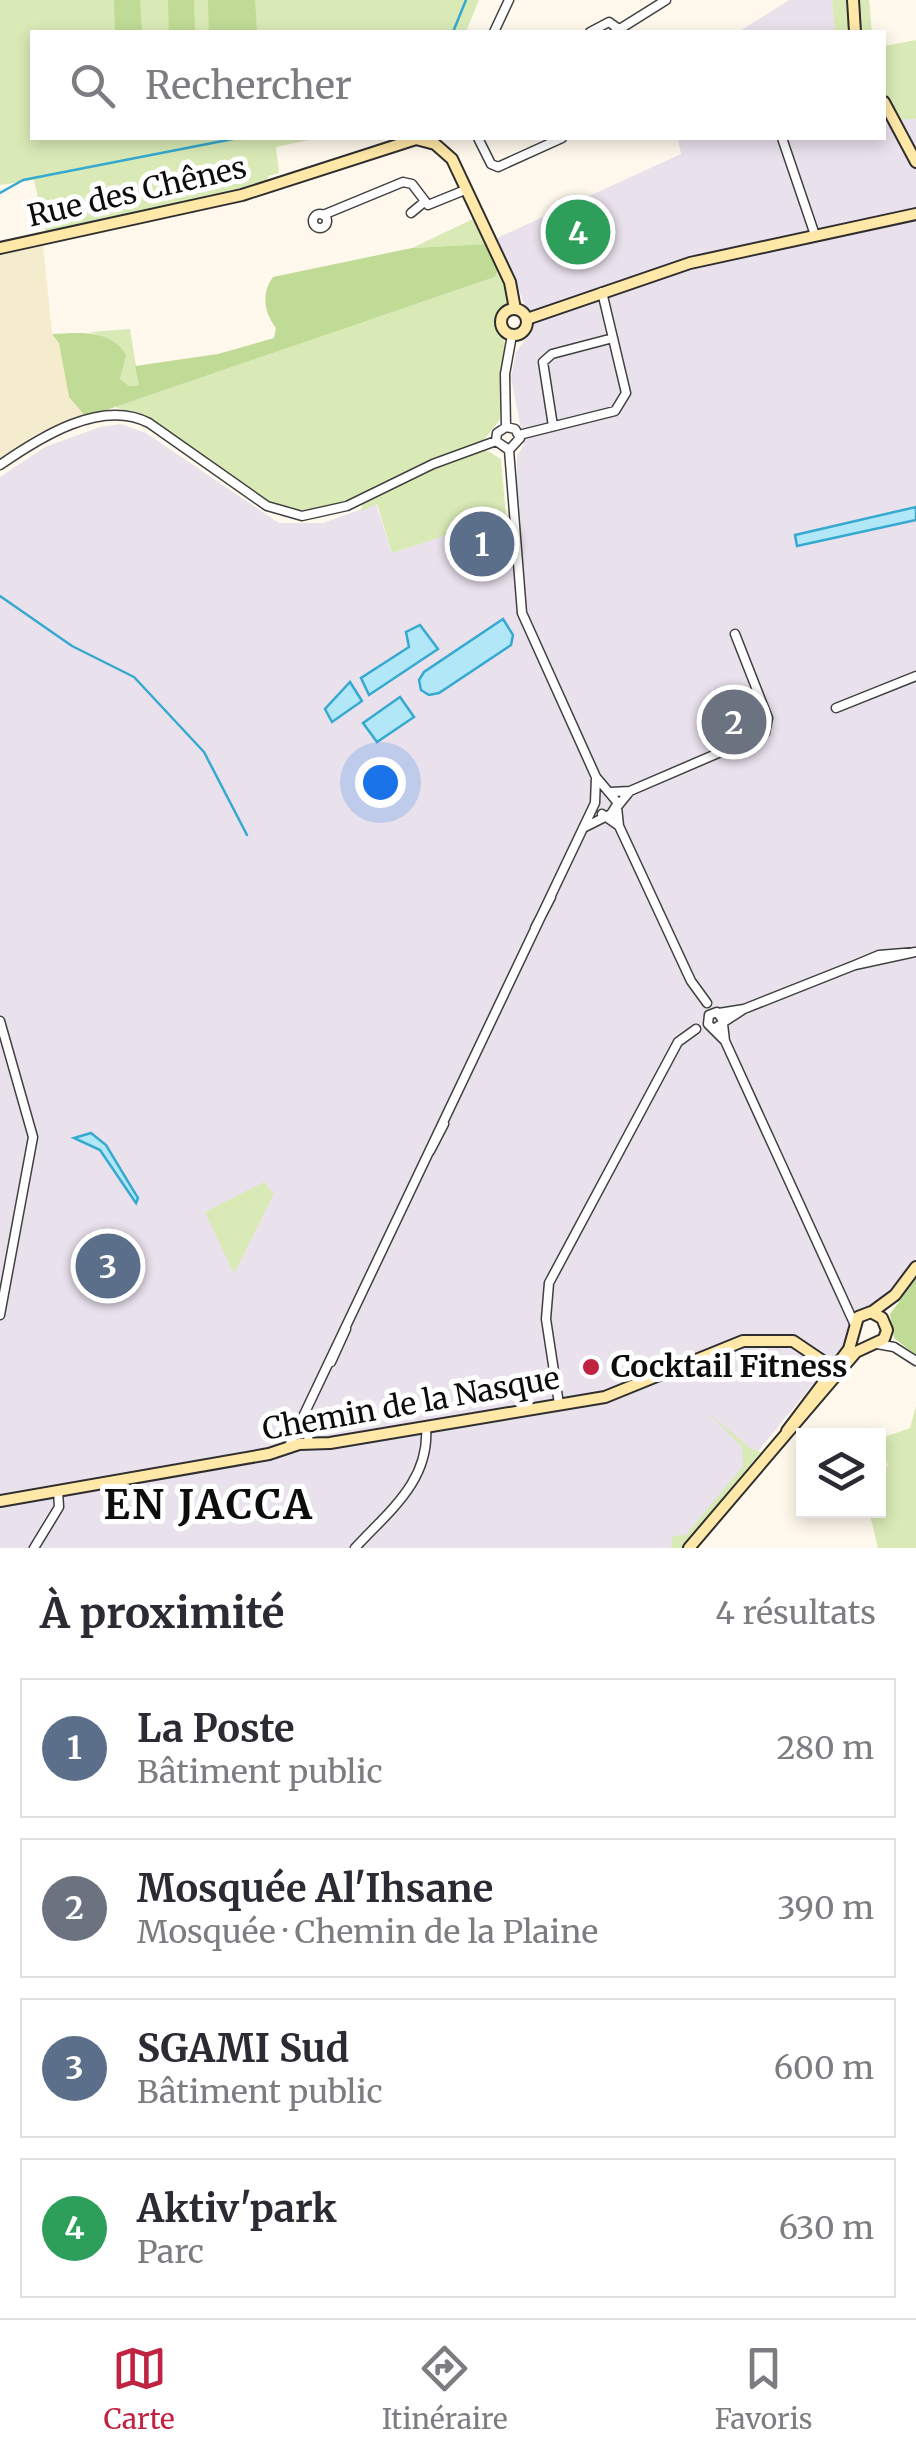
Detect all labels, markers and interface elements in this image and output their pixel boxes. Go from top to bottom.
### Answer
search box [30,30,886,140]
icon: search [65,58,120,113]
text: Rechercher [145,62,352,109]
street label: Rue des Chênes [24,147,250,235]
pin: 4 [546,194,610,270]
pin: 1 [450,506,514,582]
pin: 2 [702,684,766,760]
your location [355,757,406,808]
pin: 3 [76,1228,140,1304]
place label: Cocktail Fitness [611,1347,848,1385]
marker: Cocktail Fitness [580,1356,602,1378]
street label: Chemin de la Nasque [259,1358,562,1448]
map controls [796,1428,886,1518]
button: layers [796,1428,886,1518]
district label: EN JACCA [104,1480,314,1530]
text: À proximité [40,1587,284,1639]
text: 4 résultats [715,1593,876,1633]
text: La Poste [137,1705,295,1752]
text: 1 [67,1728,82,1768]
text: 280 m [776,1728,874,1768]
text: Bâtiment public [137,1752,383,1792]
text: Mosquée Al'Ihsane [137,1865,493,1912]
text: 2 [65,1888,84,1928]
text: 390 m [777,1888,874,1928]
text: Mosquée · Chemin de la Plaine [137,1912,598,1952]
text: SGAMI Sud [137,2025,349,2072]
text: 3 [65,2048,84,2088]
text: 600 m [774,2048,874,2088]
text: Bâtiment public [137,2072,383,2112]
text: Aktiv'park [137,2185,337,2232]
text: 4 [64,2208,85,2248]
text: 630 m [779,2208,874,2248]
text: Parc [137,2232,204,2272]
tab: Carte [104,2341,175,2437]
tab: Itinéraire [382,2341,508,2437]
tab: Favoris [715,2341,812,2437]

